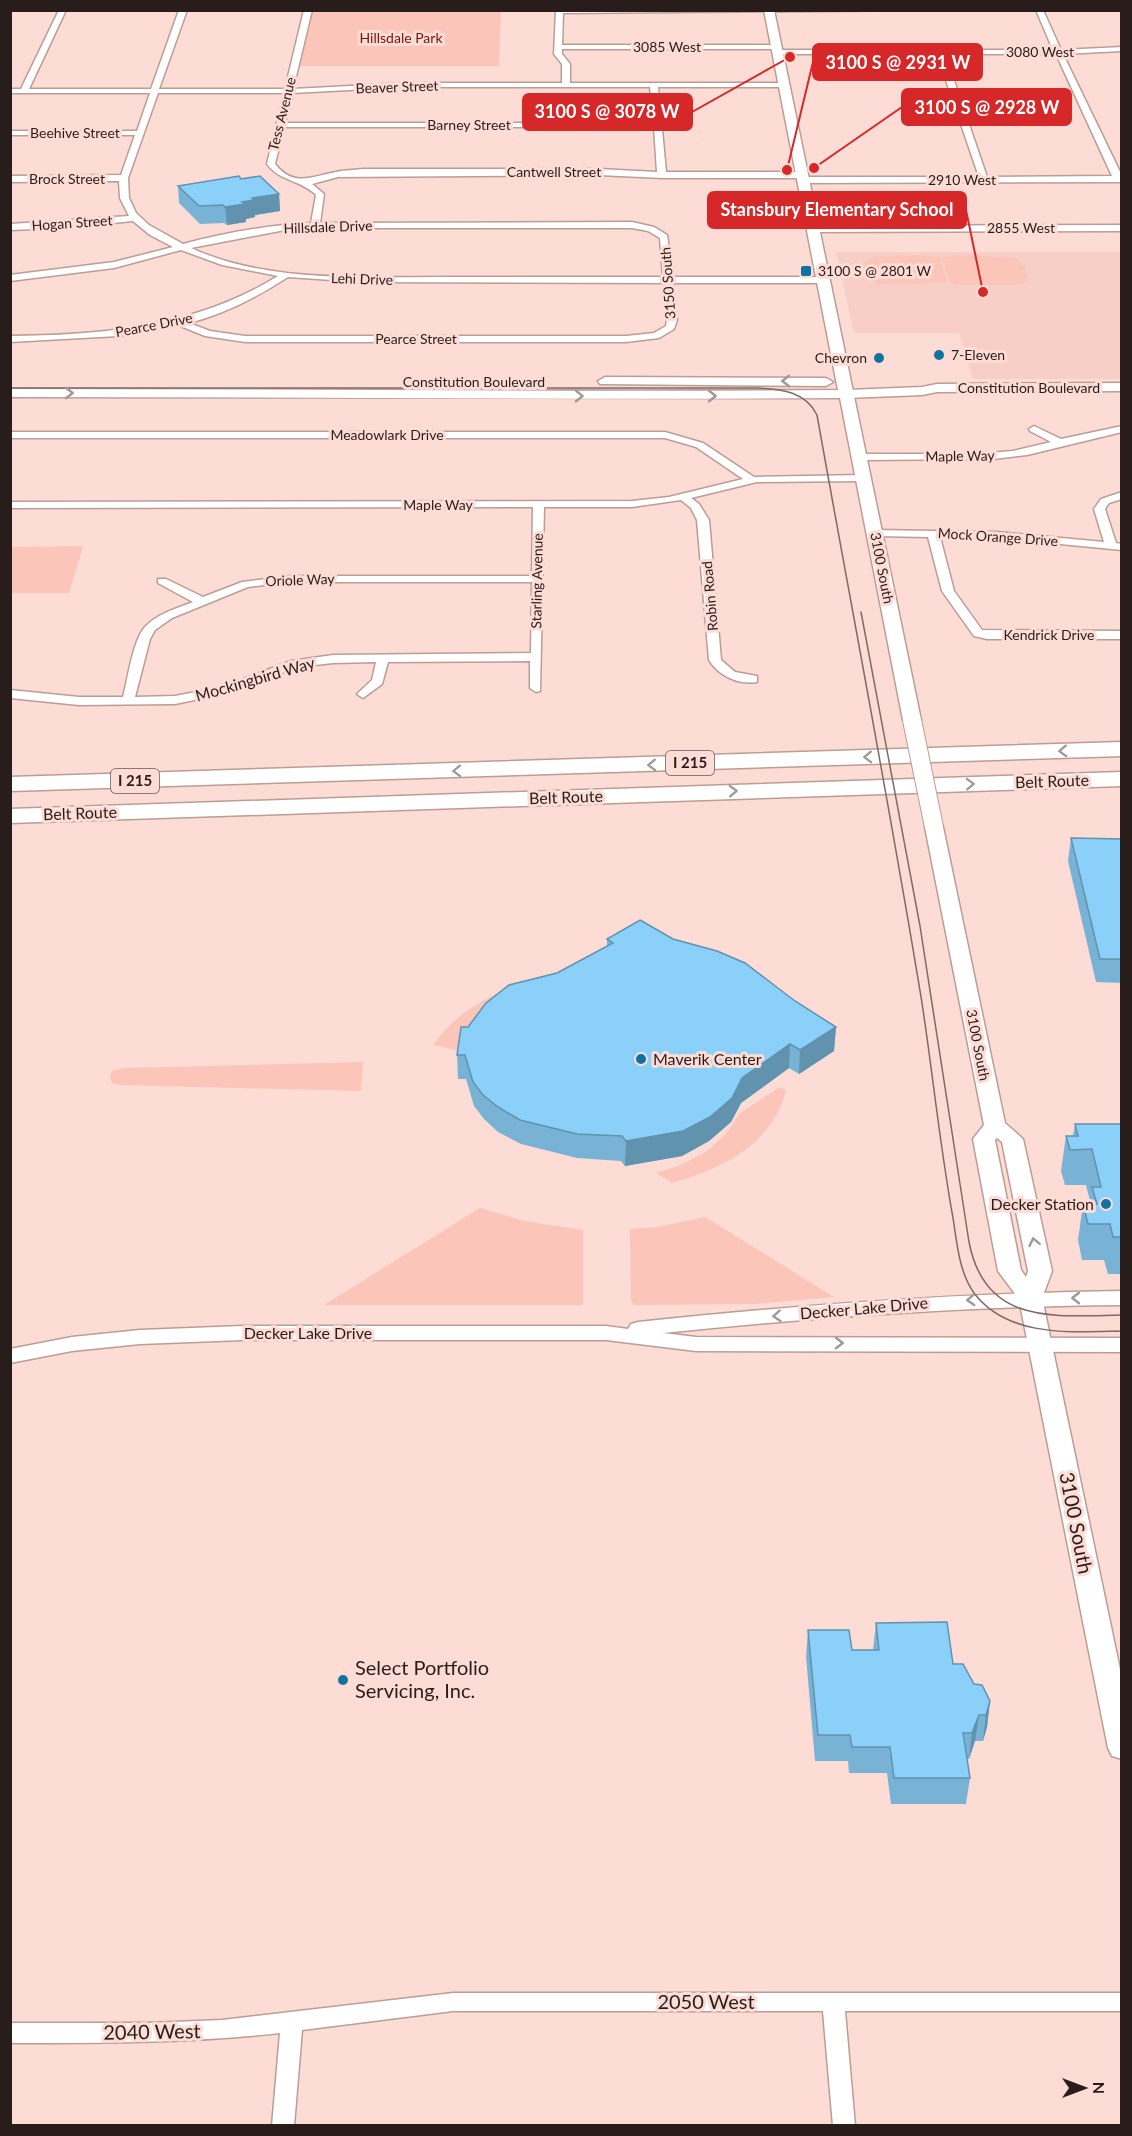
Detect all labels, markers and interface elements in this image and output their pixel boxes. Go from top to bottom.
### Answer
park label: Hillsdale Park [359,29,443,46]
street label: 3085 West [633,38,701,55]
street label: 3080 West [1006,43,1074,60]
callout: 3100 S @ 2931 W [813,44,982,80]
text: 3100 S @ 2931 W [826,51,971,73]
street label: Tess Avenue [264,75,299,153]
street label: Beaver Street [355,77,439,96]
callout: 3100 S @ 2928 W [902,89,1071,125]
callout: 3100 S @ 3078 W [523,94,692,130]
text: 3100 S @ 2928 W [915,96,1060,118]
text: 3100 S @ 3078 W [535,100,680,122]
street label: Barney Street [427,116,511,133]
street label: Beehive Street [30,124,120,141]
street label: Cantwell Street [507,163,601,180]
street label: Brock Street [29,170,105,187]
street label: 2910 West [928,171,996,188]
callout: Stansbury Elementary School [708,192,966,228]
text: Stansbury Elementary School [721,198,953,220]
street label: Hogan Street [31,211,113,234]
street label: Hillsdale Drive [283,216,373,237]
street label: 2855 West [987,219,1055,236]
street label: 3150 South [657,246,678,320]
place label: 3100 S @ 2801 W [818,262,931,279]
marker: 3100 S @ 2801 W [799,264,813,278]
street label: Lehi Drive [331,269,393,288]
street label: Pearce Drive [114,309,194,340]
street label: Pearce Street [375,330,457,347]
place label: 7-Eleven [951,346,1005,363]
marker: 7-Eleven [932,348,946,362]
place label: Chevron [815,349,867,366]
marker: Chevron [872,351,886,365]
street label: Constitution Boulevard [403,373,545,390]
one-way arrow [782,375,791,387]
street label: Constitution Boulevard [958,379,1100,396]
one-way arrow [64,387,73,399]
one-way arrow [574,390,583,402]
one-way arrow [708,390,717,402]
street label: Meadowlark Drive [330,426,444,443]
street label: Maple Way [925,446,996,465]
street label: Maple Way [403,496,473,513]
street label: Mock Orange Drive [937,524,1059,549]
street label: 3100 South [867,531,898,605]
street label: Starling Avenue [527,533,546,629]
street label: Robin Road [698,560,721,632]
street label: Oriole Way [265,570,336,589]
street label: Kendrick Drive [1004,626,1095,643]
street label: Mockingbird Way [193,652,317,705]
one-way arrow [1059,745,1068,757]
road number: I 215 [666,751,714,775]
one-way arrow [864,751,873,764]
one-way arrow [648,758,657,771]
one-way arrow [453,764,462,777]
road number: I 215 [111,769,159,793]
street label: Belt Route [1015,770,1089,791]
one-way arrow [965,777,974,790]
one-way arrow [728,785,737,798]
street label: Belt Route [529,786,603,807]
street label: Belt Route [43,802,117,823]
street label: 3100 South [963,1008,994,1082]
place label: Maverik Center [653,1049,762,1068]
marker: Maverik Center [634,1052,648,1066]
place label: Decker Station [990,1194,1094,1213]
marker: Decker Station [1099,1197,1113,1211]
one-way arrow [1028,1237,1041,1247]
street label: Decker Lake Drive [799,1292,929,1323]
one-way arrow [1071,1292,1080,1304]
one-way arrow [967,1294,976,1307]
one-way arrow [773,1309,782,1322]
street label: Decker Lake Drive [244,1323,372,1342]
one-way arrow [834,1337,843,1349]
street label: 3100 South [1055,1470,1099,1576]
place label: Select Portfolio Servicing, Inc. [355,1655,489,1702]
marker: Select Portfolio Servicing, Inc. [336,1673,350,1687]
street label: 2050 West [657,1989,755,2013]
street label: 2040 West [103,2018,201,2044]
north arrow [1054,2058,1114,2118]
text: N [1090,2082,1109,2094]

